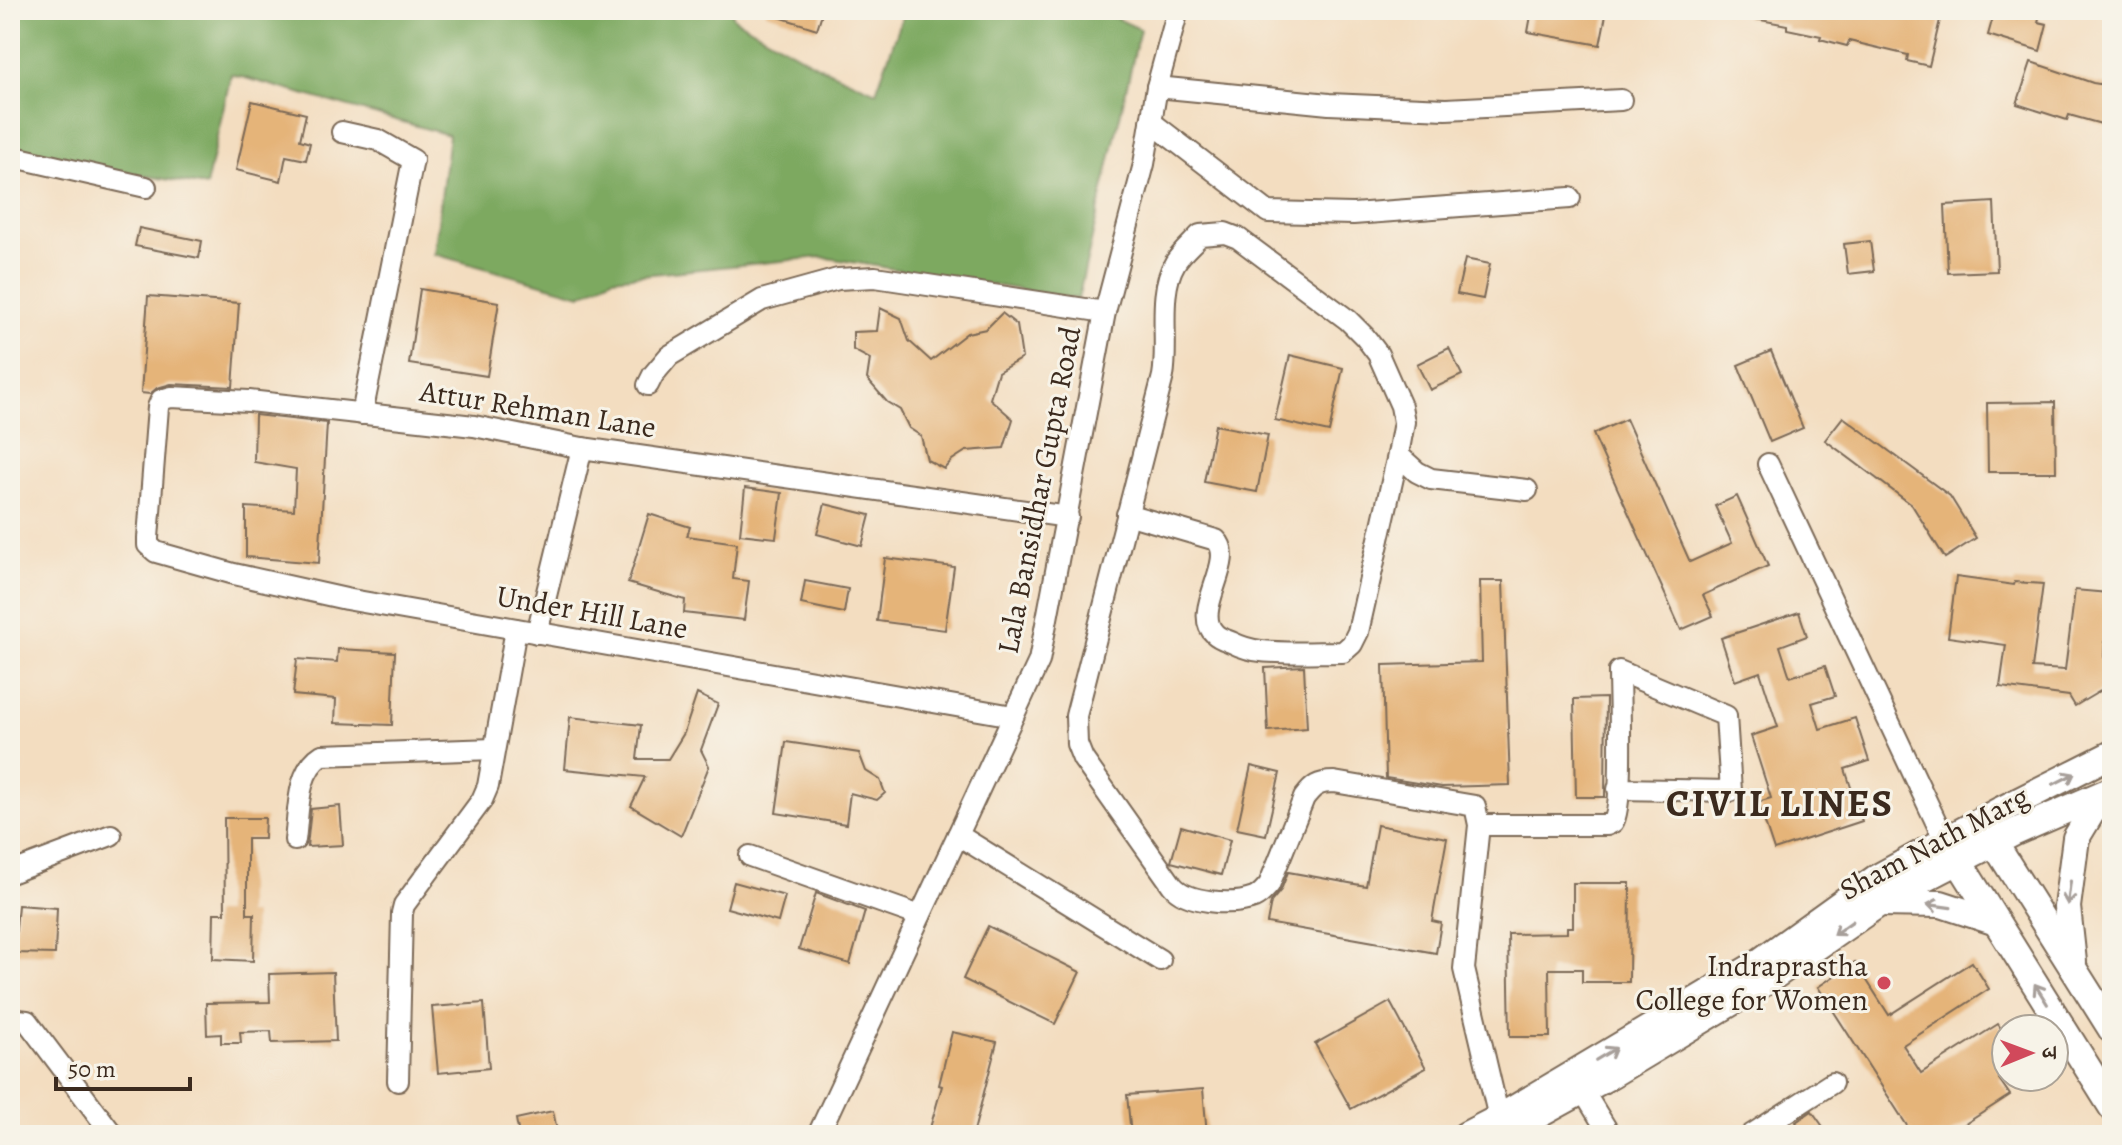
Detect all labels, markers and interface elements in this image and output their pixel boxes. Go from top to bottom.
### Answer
street label: Lala Bansidhar Gupta Road [988,322,1091,657]
street label: Attur Rehman Lane [416,370,659,447]
street label: Under Hill Lane [493,575,691,649]
one-way arrow [2051,770,2075,786]
street label: Sham Nath Marg [1832,776,2036,910]
district label: CIVIL LINES [1666,777,1894,829]
one-way arrow [2061,880,2076,905]
one-way arrow [1926,898,1952,913]
one-way arrow [1832,920,1854,936]
place label: Indraprastha College for Women [1635,946,1868,1020]
marker: Indraprastha College for Women [1875,974,1893,992]
one-way arrow [2033,983,2049,1006]
north arrow [1990,1013,2070,1093]
scale bar [56,1041,190,1091]
text: उ [2034,1045,2064,1060]
one-way arrow [1594,1046,1617,1062]
text: 50 m [68,1053,116,1085]

